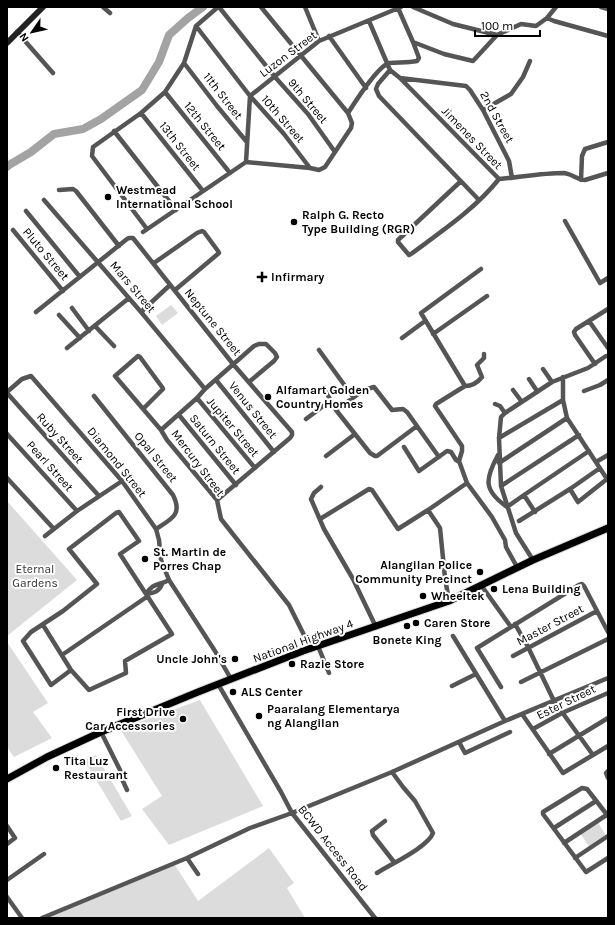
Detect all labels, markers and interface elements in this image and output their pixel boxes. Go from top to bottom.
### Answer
north arrow [12,12,52,52]
scale bar [475,12,540,38]
text: 100 m [481,19,513,33]
street label: Luzon Street [257,28,320,80]
text: N [17,30,32,44]
street label: 11th Street [200,70,246,123]
street label: 9th Street [285,76,331,127]
street label: 2nd Street [477,89,517,146]
street label: 10th Street [258,92,308,146]
street label: 12th Street [181,99,229,154]
street label: Jimenes Street [439,104,506,172]
street label: 13th Street [156,119,204,174]
place label: Westmead International School [116,183,233,211]
marker: Westmead International School [103,192,113,202]
place label: Ralph G. Recto Type Building (RGR) [302,208,415,236]
marker: Ralph G. Recto Type Building (RGR) [289,217,299,227]
street label: Pluto Street [20,225,72,283]
street label: Mars Street [107,258,159,316]
place label: Infirmary [271,270,324,284]
marker: Infirmary [256,271,268,283]
street label: Neptune Street [182,286,245,359]
street label: Venus Street [226,379,280,442]
place label: Alfamart Golden Country Homes [276,383,369,411]
marker: Alfamart Golden Country Homes [263,392,273,402]
street label: Jupiter Street [204,394,262,460]
street label: Ruby Street [34,410,87,466]
street label: Saturn Street [187,411,244,477]
street label: Diamond Street [84,424,150,500]
street label: Mercury Street [168,427,228,499]
street label: Opal Street [132,429,181,485]
street label: Pearl Street [24,438,77,494]
place label: St. Martin de Porres Chap [153,545,226,573]
marker: St. Martin de Porres Chap [140,554,150,564]
place label: Alangilan Police Community Precinct [355,558,472,586]
park label: Eternal Gardens [12,562,58,590]
marker: Alangilan Police Community Precinct [475,567,485,577]
place label: Lena Building [502,582,580,596]
marker: Lena Building [489,584,499,594]
place label: Wheeltek [431,589,484,603]
marker: Wheeltek [418,591,428,601]
street label: Master Street [514,601,586,649]
street label: National Highway 4 [251,616,355,666]
place label: Caren Store [424,616,490,630]
marker: Caren Store [411,618,421,628]
marker: Bonete King [402,621,412,631]
place label: Bonete King [373,633,441,647]
place label: Uncle John's [156,652,227,666]
marker: Uncle John's [230,654,240,664]
place label: Razie Store [300,657,364,671]
marker: Razie Store [287,659,297,669]
street label: Ester Street [534,682,598,722]
place label: ALS Center [241,685,303,699]
marker: ALS Center [228,687,238,697]
place label: Paaralang Elementarya ng Alangilan [267,702,400,730]
place label: First Drive Car Accessories [85,705,175,733]
marker: Paaralang Elementarya ng Alangilan [254,711,264,721]
marker: First Drive Car Accessories [178,714,188,724]
place label: Tita Luz Restaurant [64,754,128,782]
marker: Tita Luz Restaurant [51,763,61,773]
street label: BCWD Access Road [295,802,371,894]

